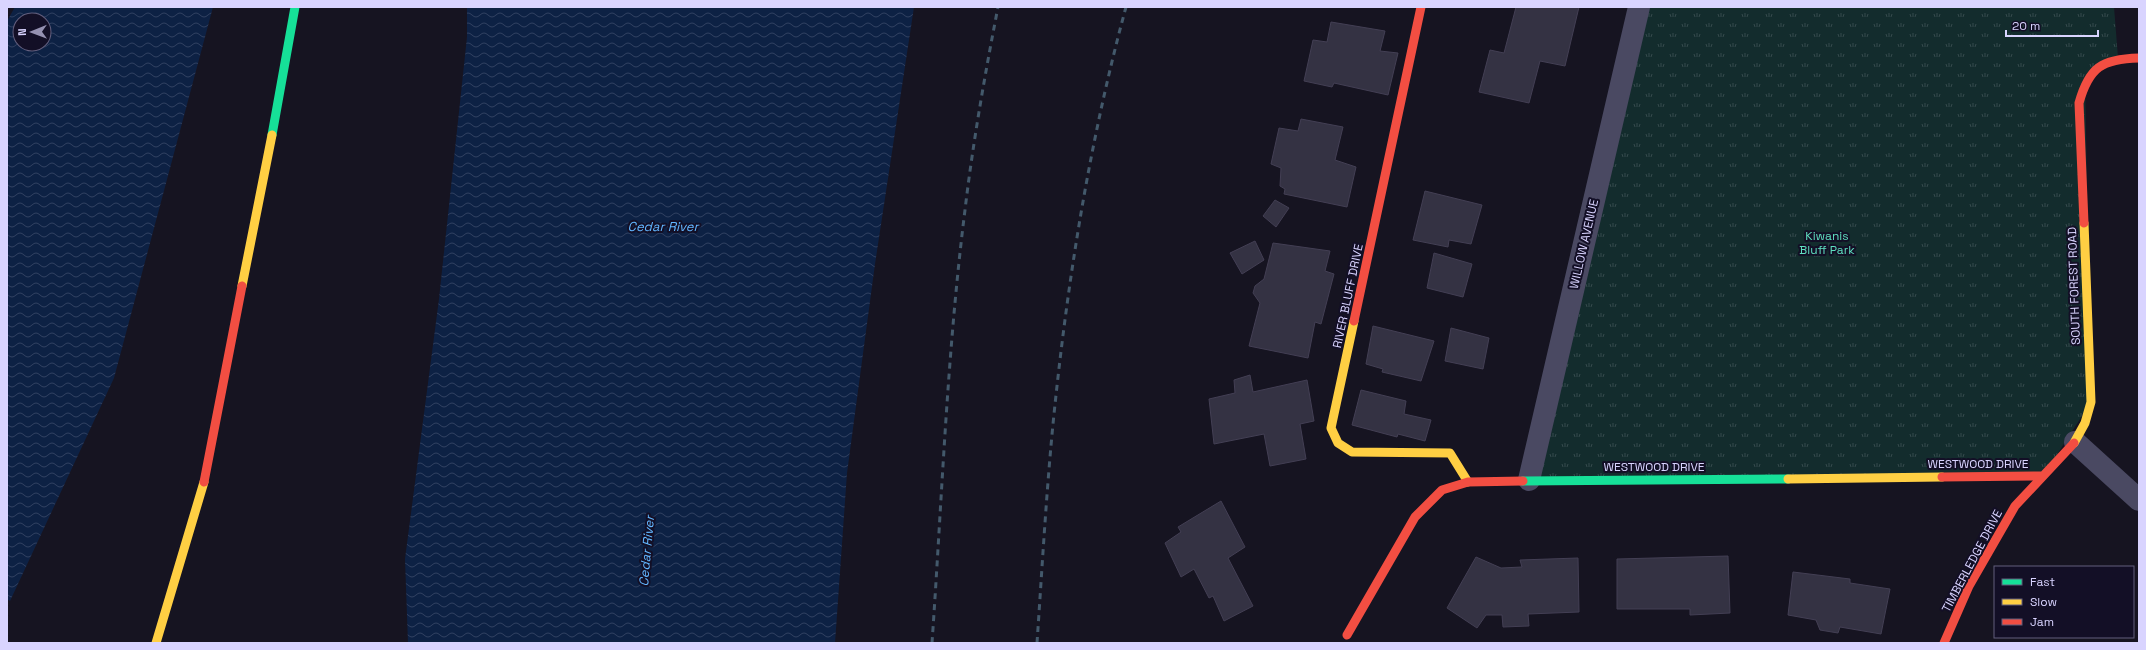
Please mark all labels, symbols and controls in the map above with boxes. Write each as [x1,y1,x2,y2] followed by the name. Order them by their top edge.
[12,12,52,52] north arrow
[2006,12,2098,38] scale bar
[2012,18,2040,34] text: 20 m
[15,28,29,36] text: N
[1566,197,1602,290] street label: WILLOW AVENUE
[628,218,701,235] water label: Cedar River
[2064,227,2084,345] street label: SOUTH FOREST ROAD
[1799,228,1855,258] park label: Kiwanis Bluff Park
[1329,242,1367,350] street label: RIVER BLUFF DRIVE
[1927,456,2029,472] street label: WESTWOOD DRIVE
[1603,459,1705,475] street label: WESTWOOD DRIVE
[1938,507,2006,615] street label: TIMBERLEDGE DRIVE
[635,513,658,587] water label: Cedar River
[1994,566,2134,638] legend
[2030,574,2055,590] text: Fast
[2030,594,2057,610] text: Slow
[2030,614,2054,630] text: Jam

